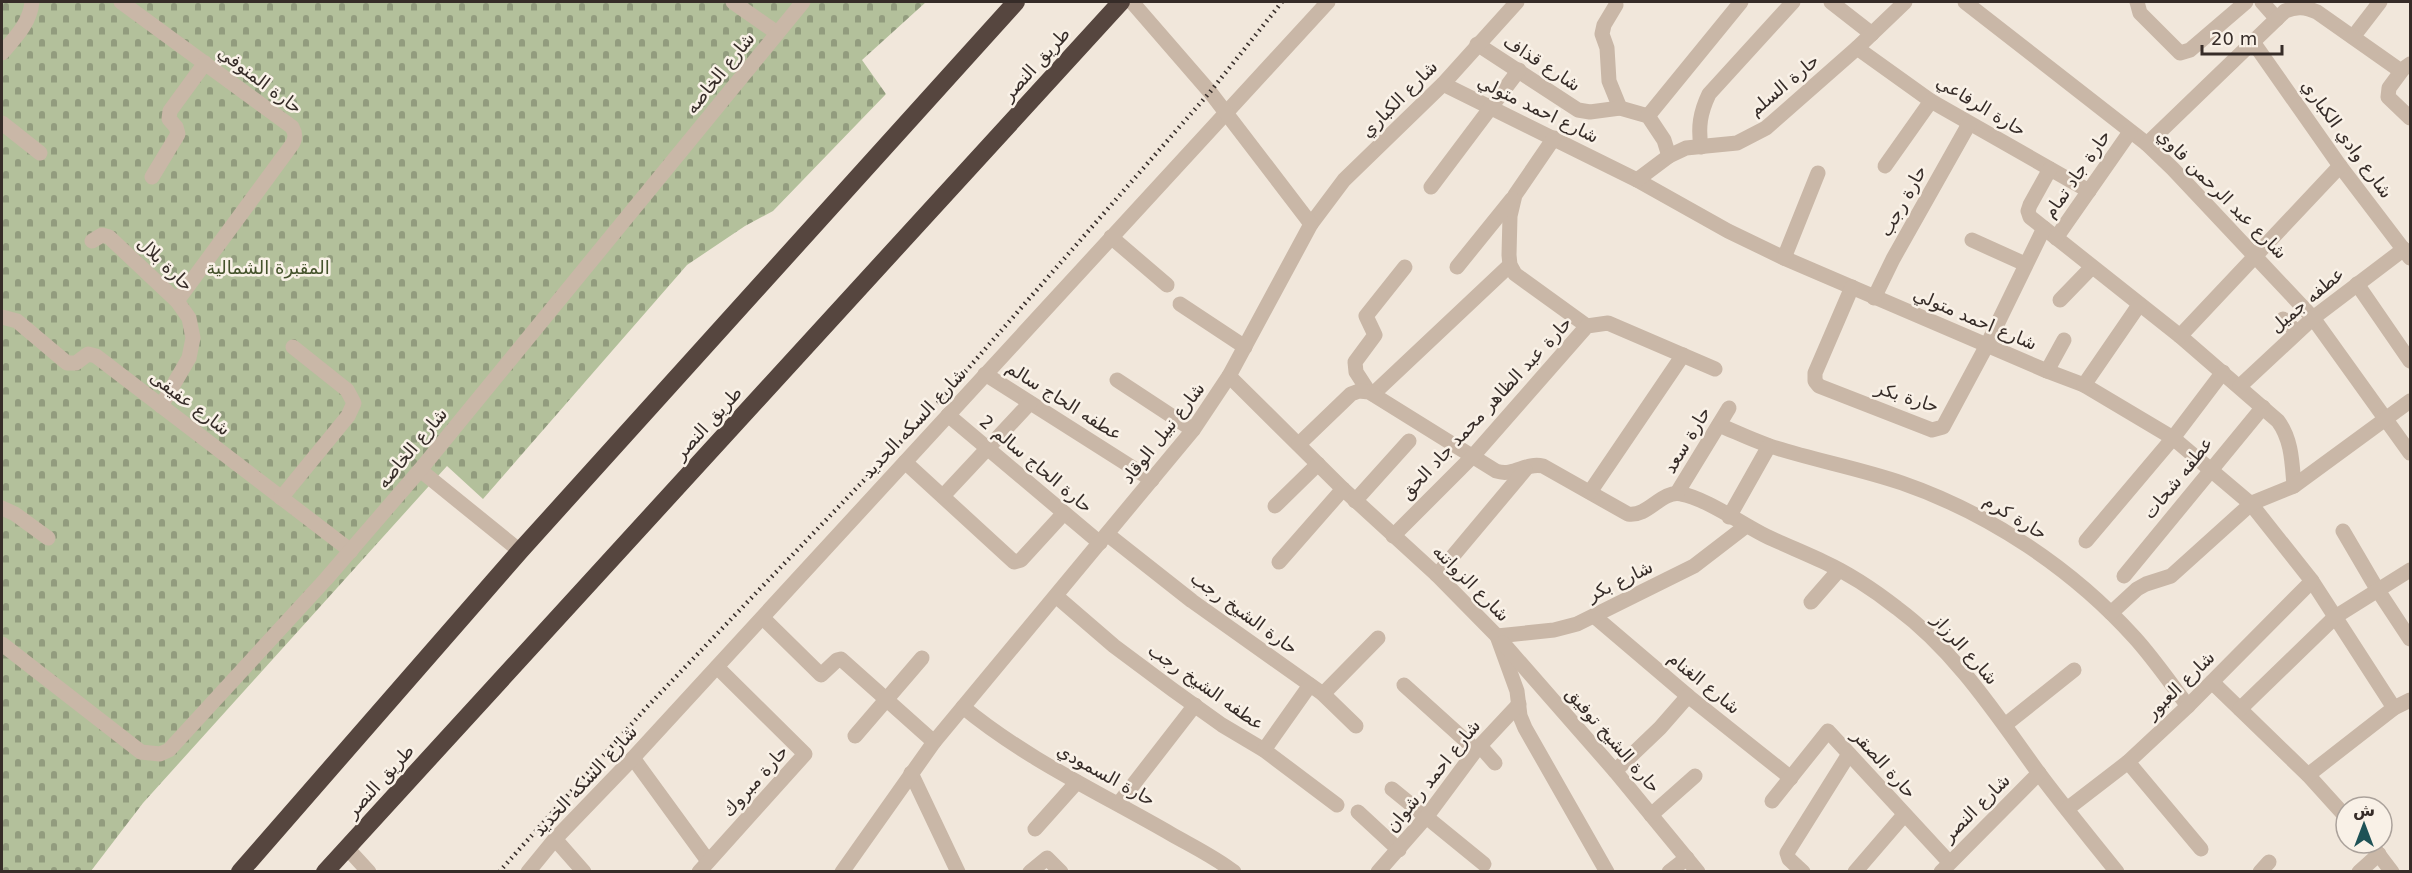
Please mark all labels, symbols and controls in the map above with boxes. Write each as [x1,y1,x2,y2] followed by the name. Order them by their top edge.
[2202,18,2282,56] scale bar
[997,23,1075,106] street label: طريق النصر
[681,28,759,118] street label: شارع الخاصه
[2211,28,2257,49] text: 20 m
[1499,30,1585,96] street label: شارع قذاف
[214,41,306,119] street label: حارة المنوفي
[1744,49,1824,121] street label: حارة السلم
[1356,56,1442,142] street label: شارع الكباري
[1474,70,1602,148] street label: شارع احمد متولي
[1932,71,2030,141] street label: حارة الرفاعي
[2297,75,2397,203] street label: شارع وادي الكباري
[2152,124,2292,264] street label: شارع عبد الرحمن فاوي
[2038,126,2115,222] street label: حارة جاد تمام
[1874,162,1931,240] street label: حارة رجب
[133,232,198,295] street label: حارة بلال
[206,257,330,279] park label: المقبرة الشمالية
[2265,262,2348,337] street label: عطفه جميل
[1910,283,2040,355] street label: شارع احمد متولي
[1395,312,1577,504] street label: حارة عبد الظاهر محمد جاد الحق
[1002,356,1126,446] street label: عطفه الحاج سالم
[857,363,971,483] street label: شارع السكه الحديد
[145,366,235,440] street label: شارع عفيفى
[1872,376,1941,418] street label: حارة بكر
[1117,378,1209,488] street label: شارع نبيل الوقاد
[669,382,747,465] street label: طريق النصر
[372,403,452,493] street label: شارع الخاصه
[1659,403,1715,477] street label: حارة سعد
[975,410,1097,518] street label: حارة الحاج سالم 2
[2138,433,2217,523] street label: عطفه شحات
[1979,490,2051,544] street label: حارة كرم
[1428,540,1514,626] street label: شارع الزواتنه
[1583,556,1657,607] street label: شارع بكر
[1186,567,1302,659] street label: حارة الشيخ رجب
[1927,608,2003,689] street label: شارع الرزاز
[1144,639,1268,735] street label: عطفه الشيخ رجب
[2140,646,2219,724] street label: شارع العبور
[1663,647,1745,719] street label: شارع الغنام
[1561,683,1665,797] street label: حارة الشيخ توفيق
[1381,715,1485,837] street label: شارع احمد رشوان
[528,721,642,841] street label: شارع السكه الحديد
[1847,724,1921,803] street label: حارة الصقر
[1053,739,1159,811] street label: حارة السمودي
[341,740,419,823] street label: طريق النصر
[717,741,793,821] street label: حارة مبروك
[1937,769,2015,847] street label: شارع النصر
[2334,795,2394,855] north arrow
[2353,801,2375,820] text: ش

